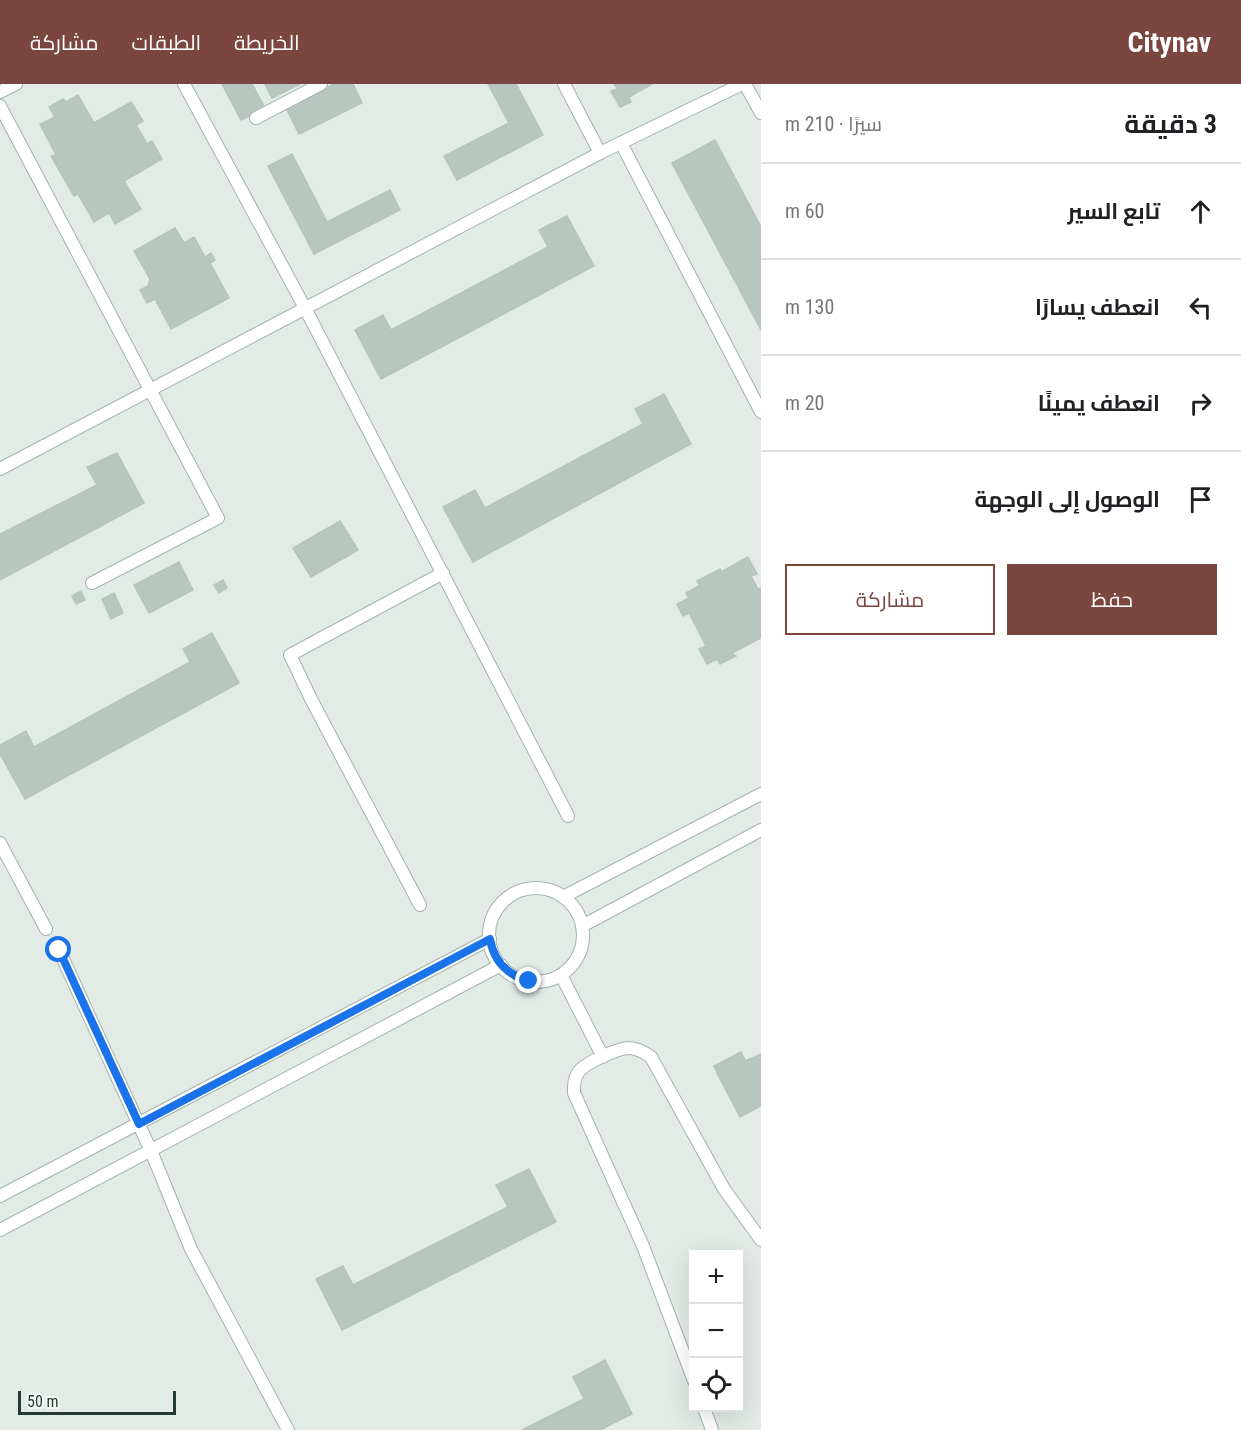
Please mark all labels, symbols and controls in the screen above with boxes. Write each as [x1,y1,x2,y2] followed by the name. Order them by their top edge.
[1128,26,1211,59] text: Citynav
[30,31,99,55] text: مشاركة
[132,31,201,55] text: الطبقات
[234,31,300,55] text: الخريطة
[1124,109,1217,139] text: 3 دقيقة
[785,112,882,136] text: سيرًا · 210 m
[1184,195,1217,228] icon: ahead
[785,199,824,223] text: 60 m
[1067,199,1160,224] text: تابع السير
[1184,291,1217,324] icon: left
[785,295,834,319] text: 130 m
[1035,295,1160,320] text: انعطف يسارًا
[1184,387,1217,420] icon: right
[785,391,824,415] text: 20 m
[1038,391,1160,416] text: انعطف يمينًا
[1184,483,1217,516] icon: arrive
[975,487,1160,512] text: الوصول إلى الوجهة
[785,564,995,635] button: مشاركة
[1007,564,1217,635] button: حفظ
[45,936,71,962] route start
[515,967,541,993] route end
[689,1250,743,1412] map controls
[689,1250,743,1304] button: +
[689,1304,743,1358] button: −
[689,1358,743,1412] button: locate
[18,1388,176,1416] scale bar
[27,1392,59,1411] text: 50 m

